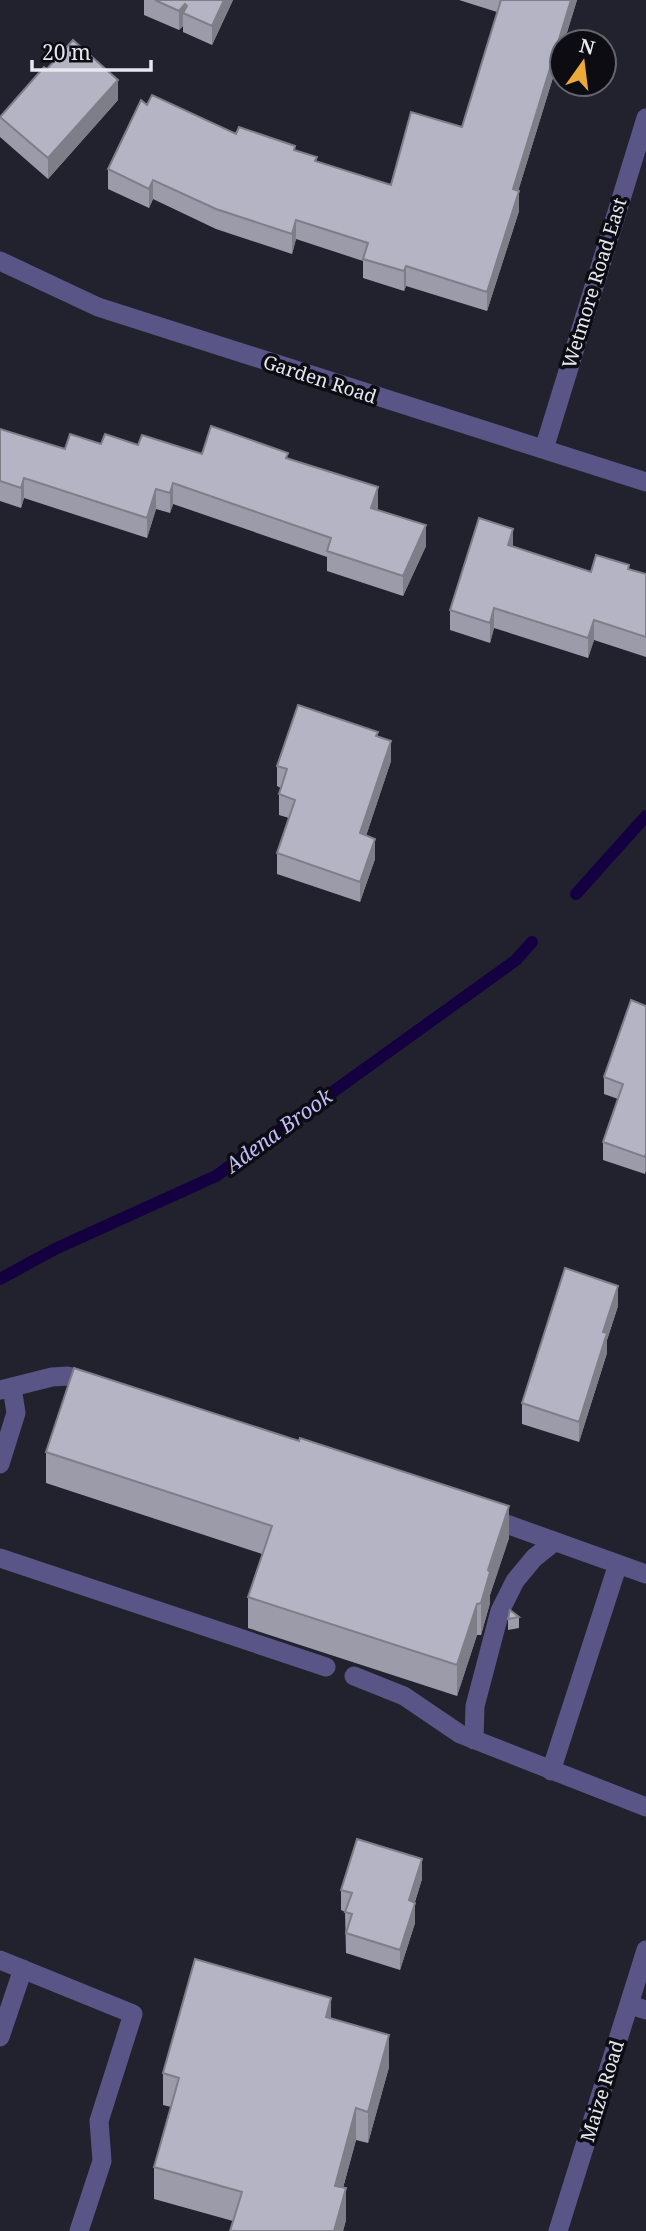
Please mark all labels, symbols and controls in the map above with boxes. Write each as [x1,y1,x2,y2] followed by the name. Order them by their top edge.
[32,28,150,72] scale bar
[548,28,618,98] north arrow
[577,32,598,61] text: N
[42,38,91,66] text: 20 m
[556,194,632,371] street label: Wetmore Road East
[260,348,380,410] street label: Garden Road
[217,1081,339,1180] water label: Adena Brook
[574,2037,630,2145] street label: Maize Road

